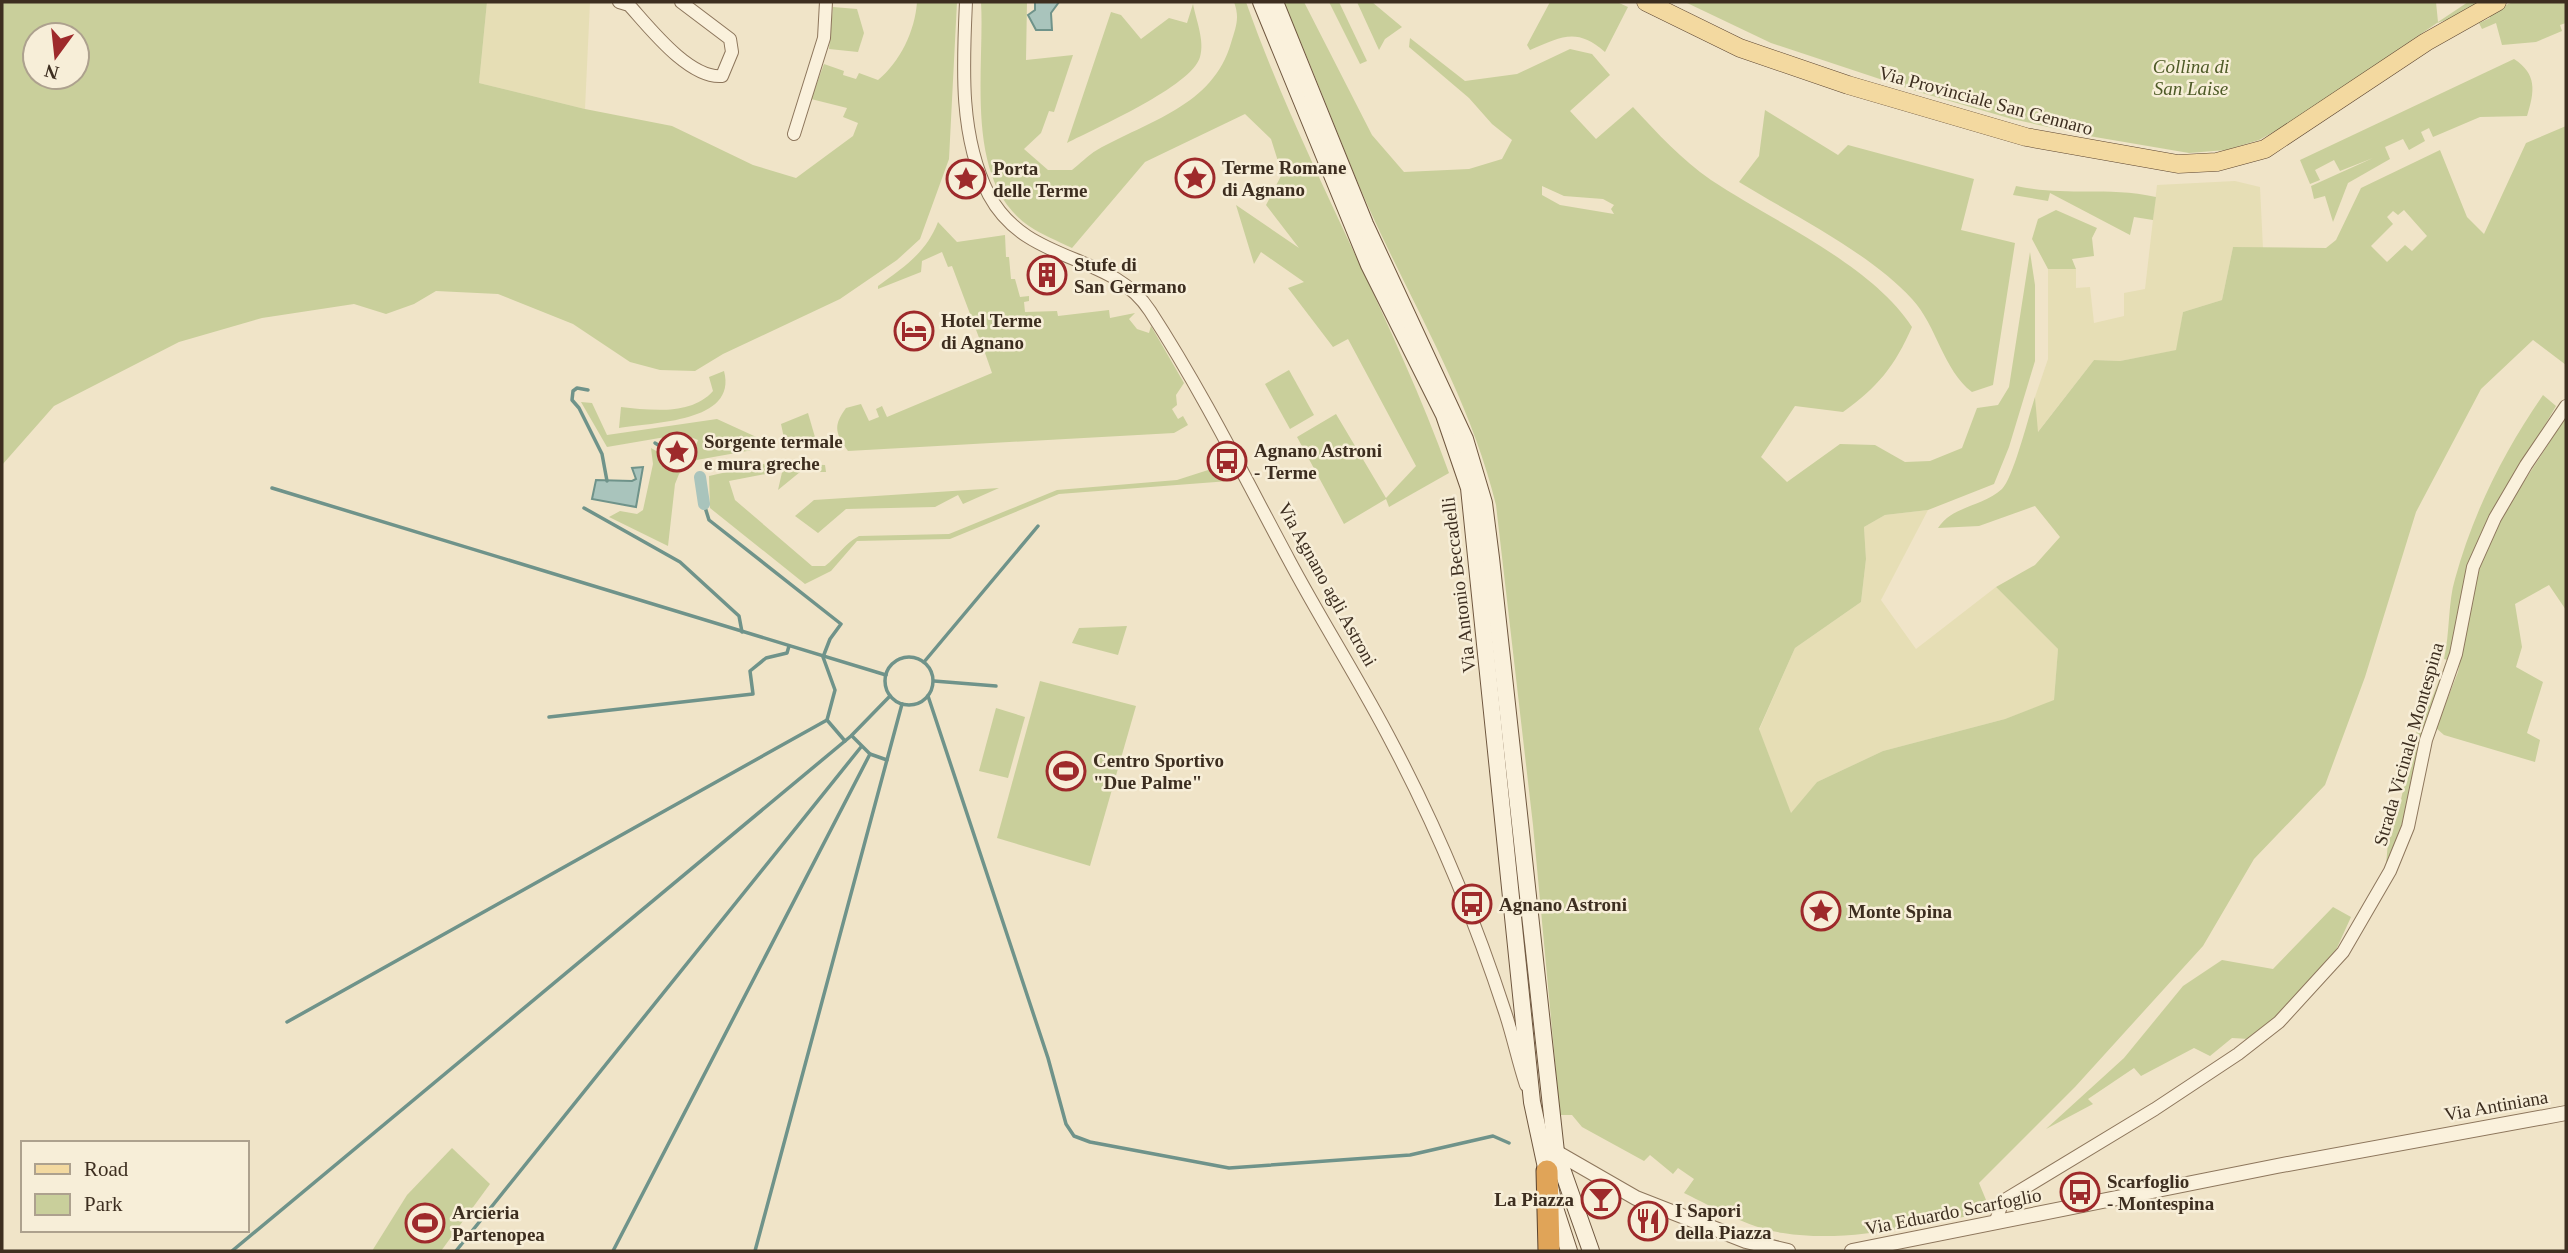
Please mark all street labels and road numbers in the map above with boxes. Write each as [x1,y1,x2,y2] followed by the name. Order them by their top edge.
[1876,62,2095,139] street label: Via Provinciale San Gennaro
[1437,496,1480,674] street label: Via Antonio Beccadelli
[1274,499,1381,670] street label: Via Agnano agli Astroni
[2369,639,2448,848] street label: Strada Vicinale Montespina
[2443,1086,2550,1125] street label: Via Antiniana
[1863,1184,2043,1239] street label: Via Eduardo Scarfoglio

